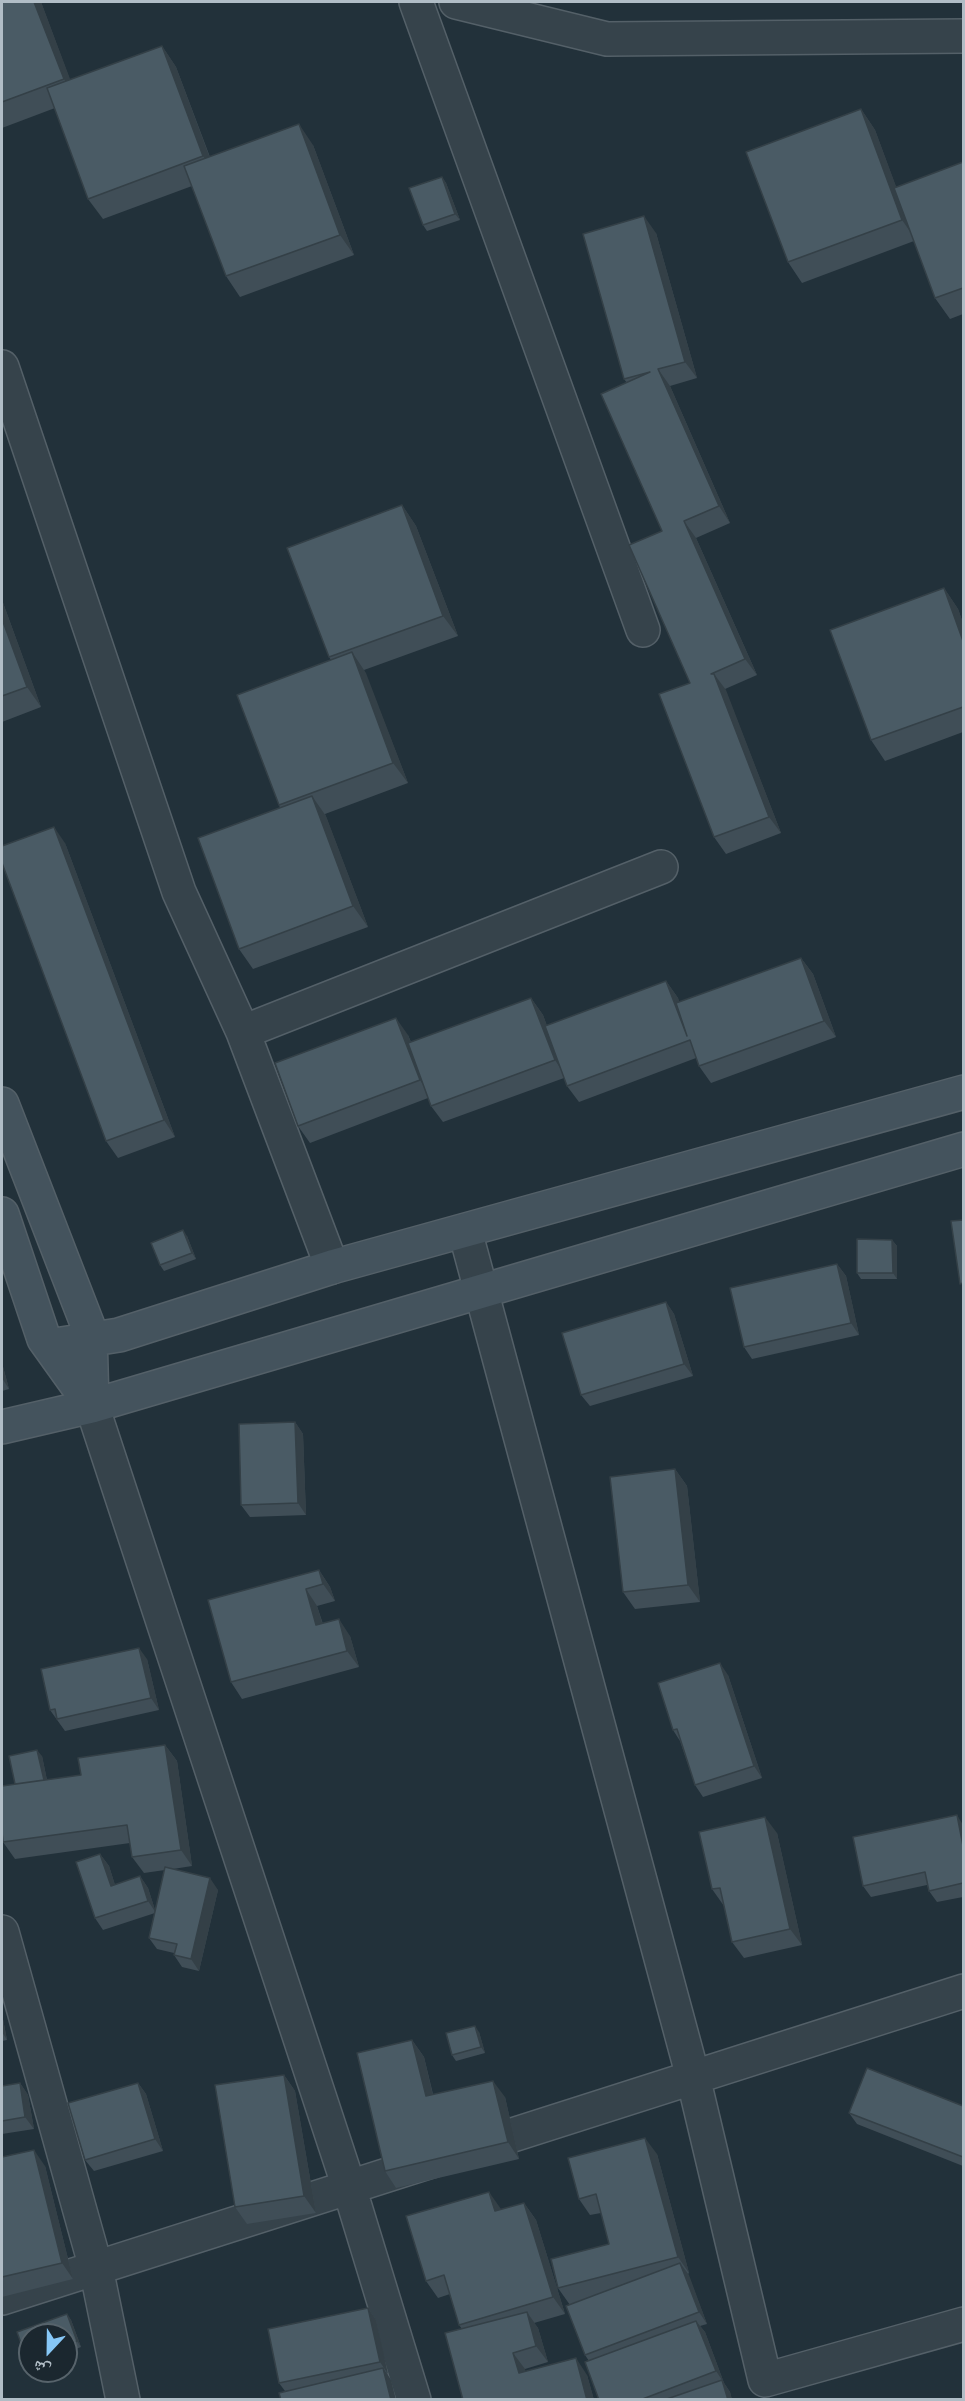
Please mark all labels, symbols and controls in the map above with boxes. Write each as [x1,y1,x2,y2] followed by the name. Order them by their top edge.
[18,2323,78,2383] north arrow
[30,2356,53,2380] text: ش

